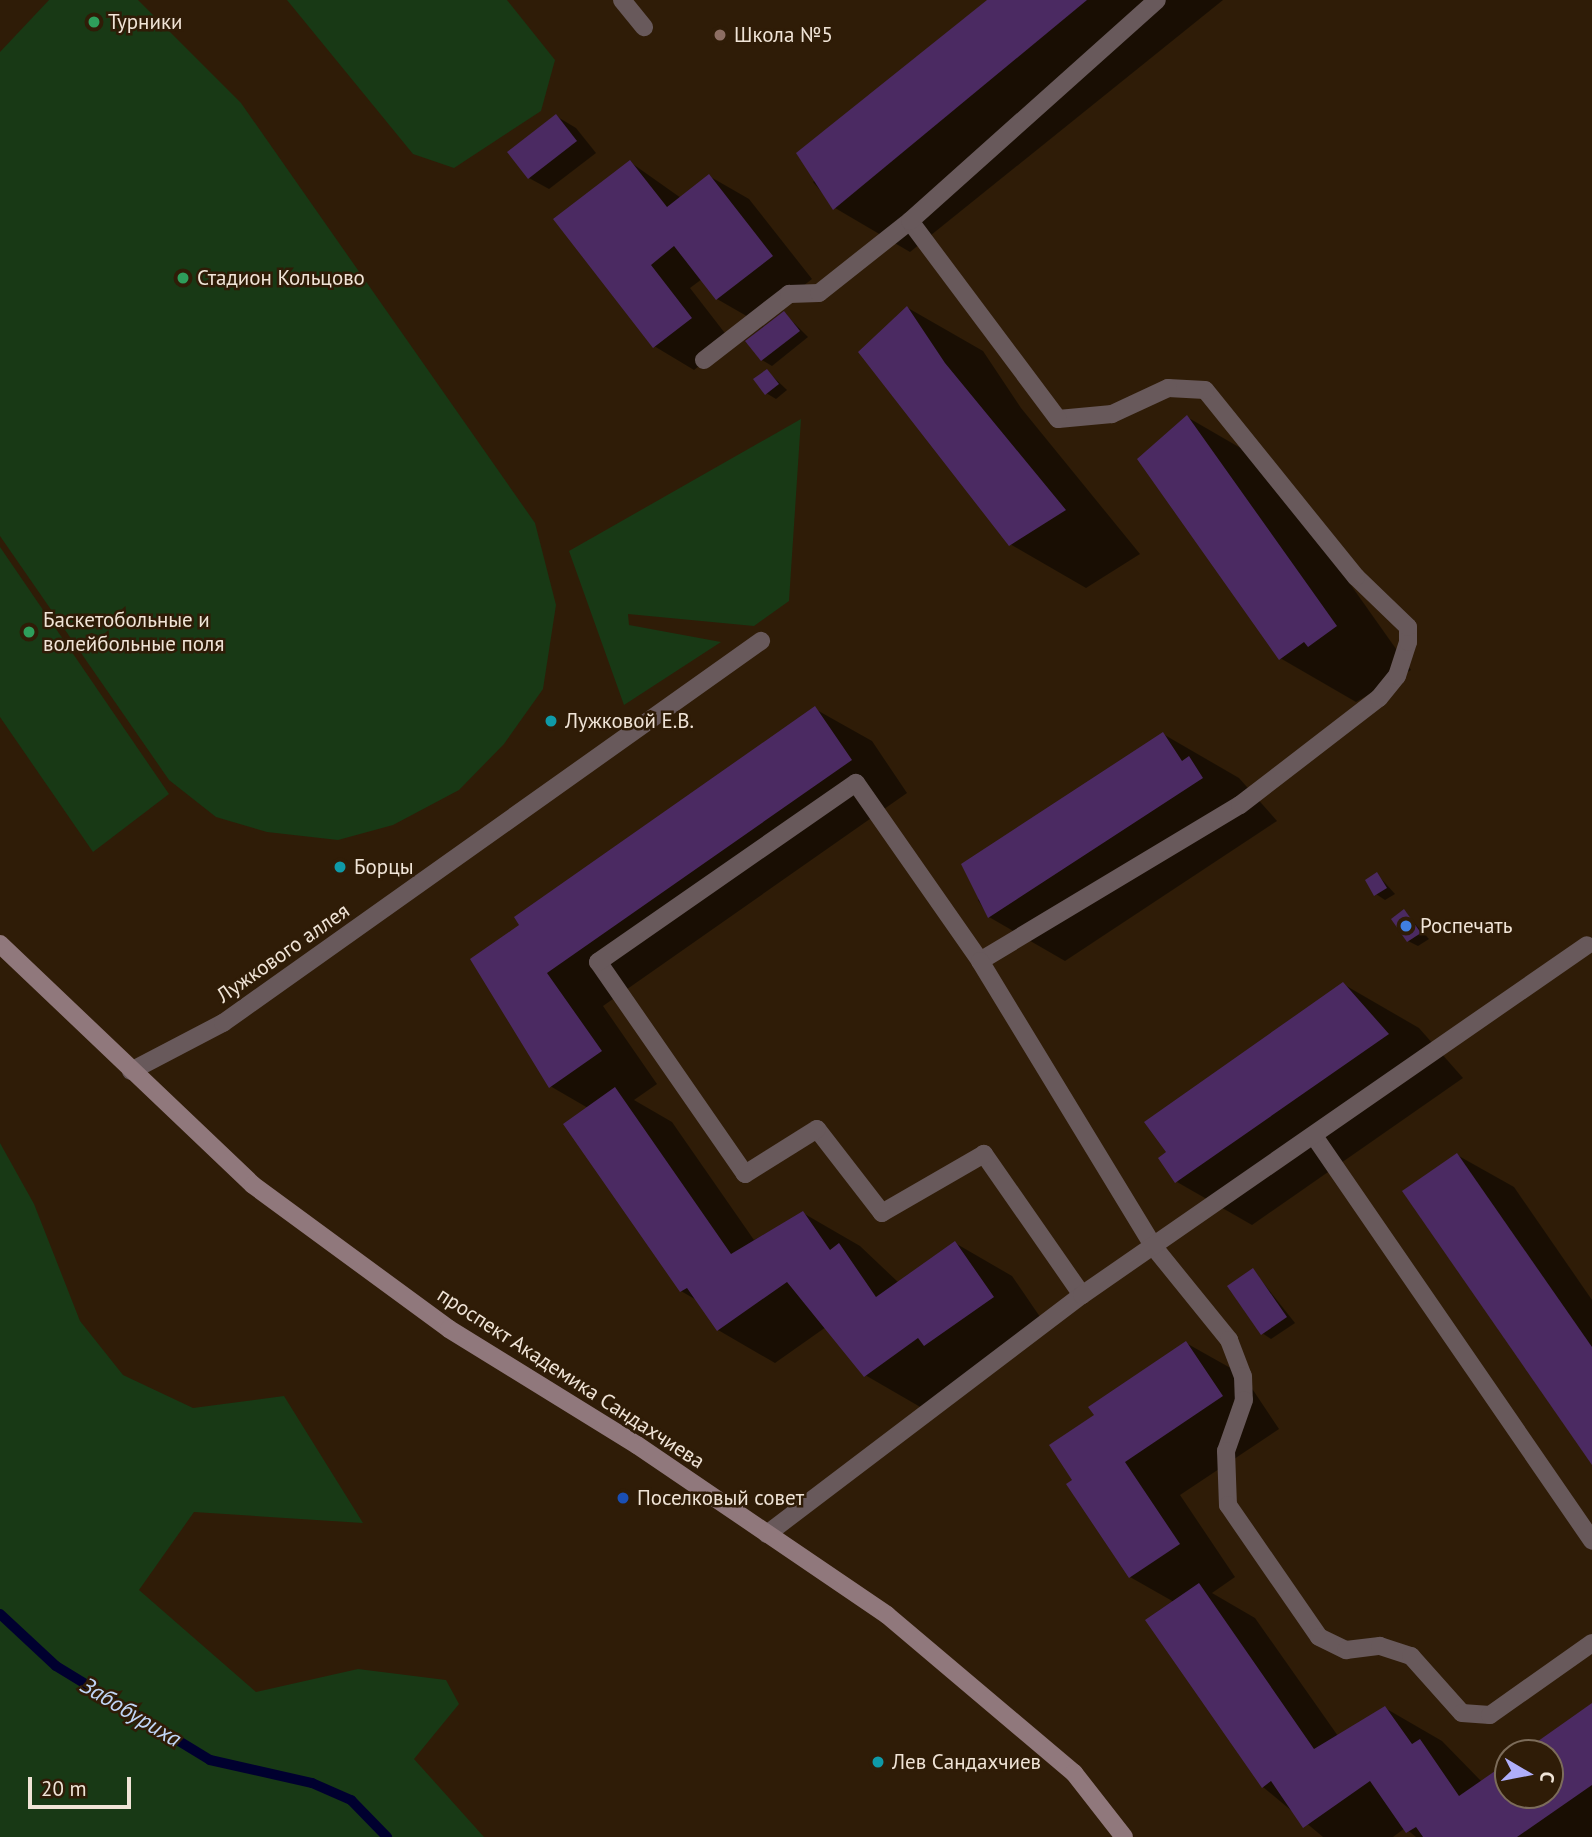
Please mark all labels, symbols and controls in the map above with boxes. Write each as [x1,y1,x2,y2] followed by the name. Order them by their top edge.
[108,9,182,35] place label: Турники
[86,14,102,30] marker: Турники
[734,22,833,48] place label: Школа №5
[712,27,728,43] marker: Школа №5
[197,265,365,291] place label: Стадион Кольцово
[175,270,191,286] marker: Стадион Кольцово
[43,607,224,657] place label: Баскетобольные и волейбольные поля
[21,624,37,640] marker: Баскетобольные и волейбольные поля
[565,708,694,734] place label: Лужковой Е.В.
[543,713,559,729] marker: Лужковой Е.В.
[354,854,414,880] place label: Борцы
[332,859,348,875] marker: Борцы
[212,898,354,1008] street label: Лужкового аллея
[1420,913,1512,939] place label: Роспечать
[1398,918,1414,934] marker: Роспечать
[432,1282,710,1474] street label: проспект Академика Сандахчиева
[637,1485,804,1511] place label: Поселковый совет
[615,1490,631,1506] marker: Поселковый совет
[76,1671,186,1753] water label: Забобуриха
[1494,1739,1564,1809] north arrow
[892,1749,1041,1775] place label: Лев Сандахчиев
[870,1754,886,1770] marker: Лев Сандахчиев
[32,1764,135,1808] scale bar
[1535,1770,1560,1785] text: С
[41,1775,87,1802] text: 20 m

